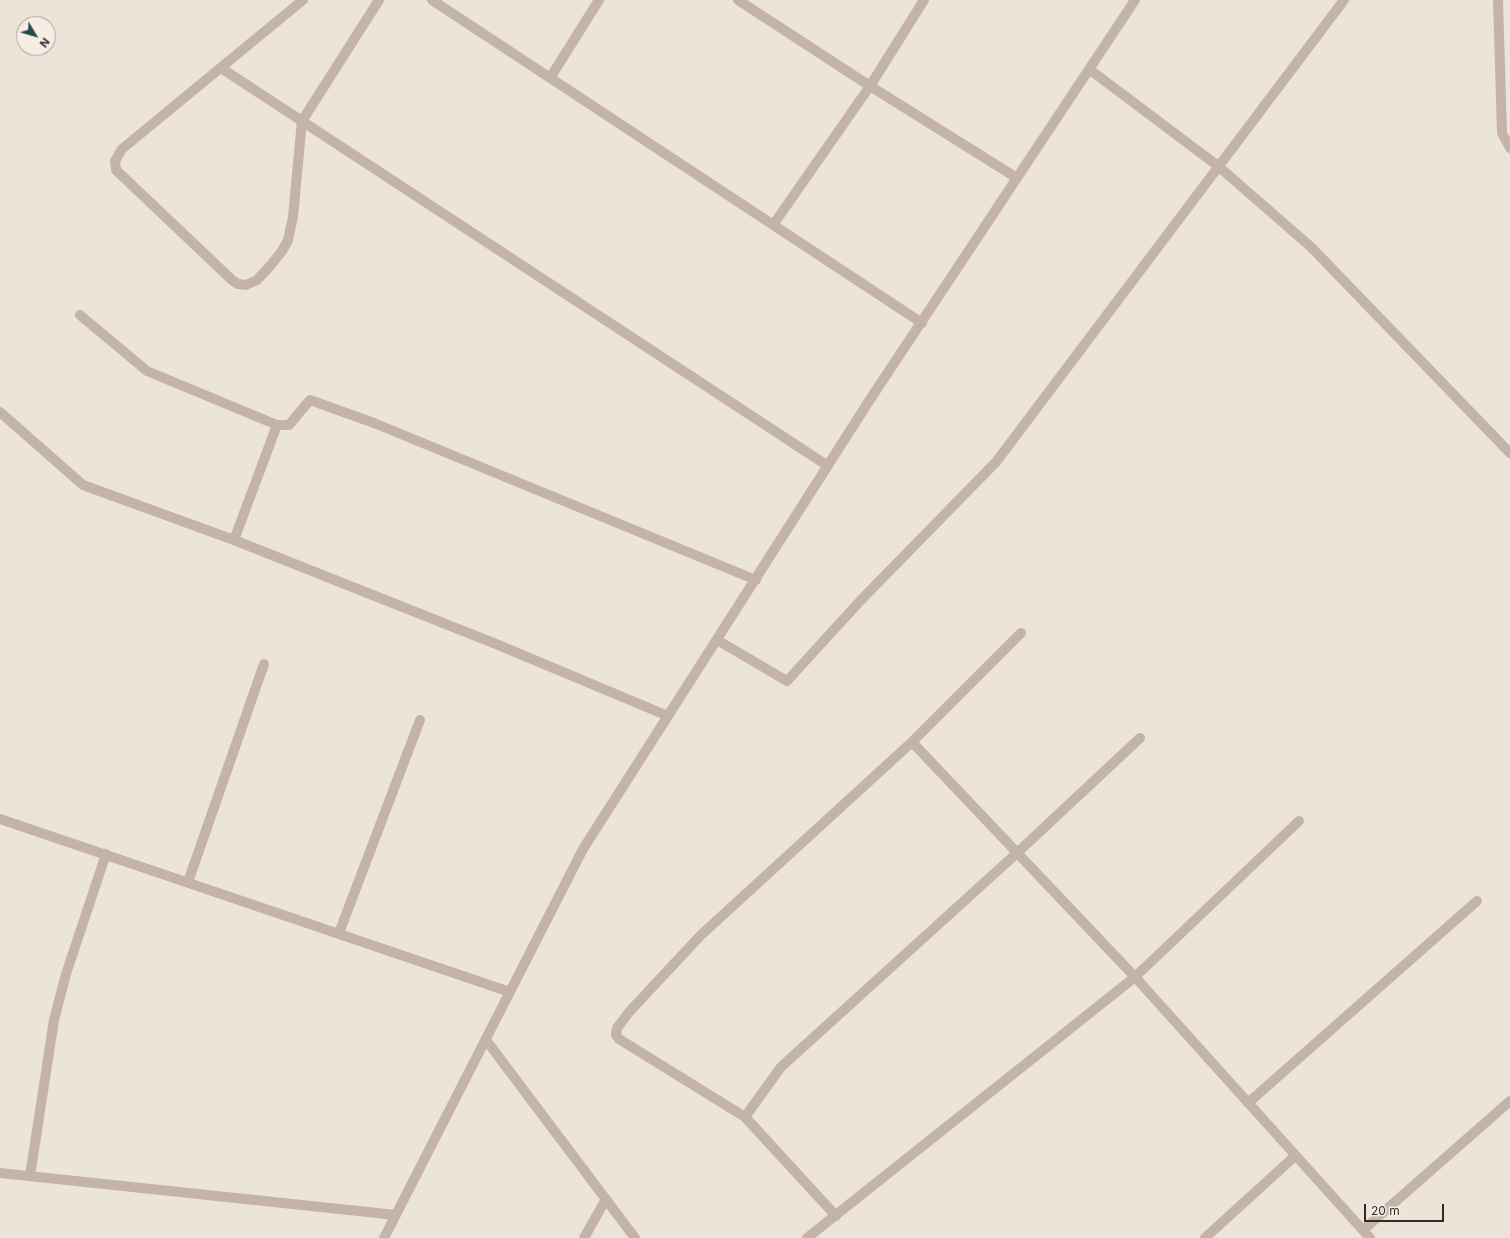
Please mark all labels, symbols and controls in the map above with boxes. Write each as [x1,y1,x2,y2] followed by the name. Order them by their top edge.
[16,16,56,56] north arrow
[37,35,53,50] text: N
[1366,1196,1446,1222] scale bar
[1371,1203,1400,1218] text: 20 m

